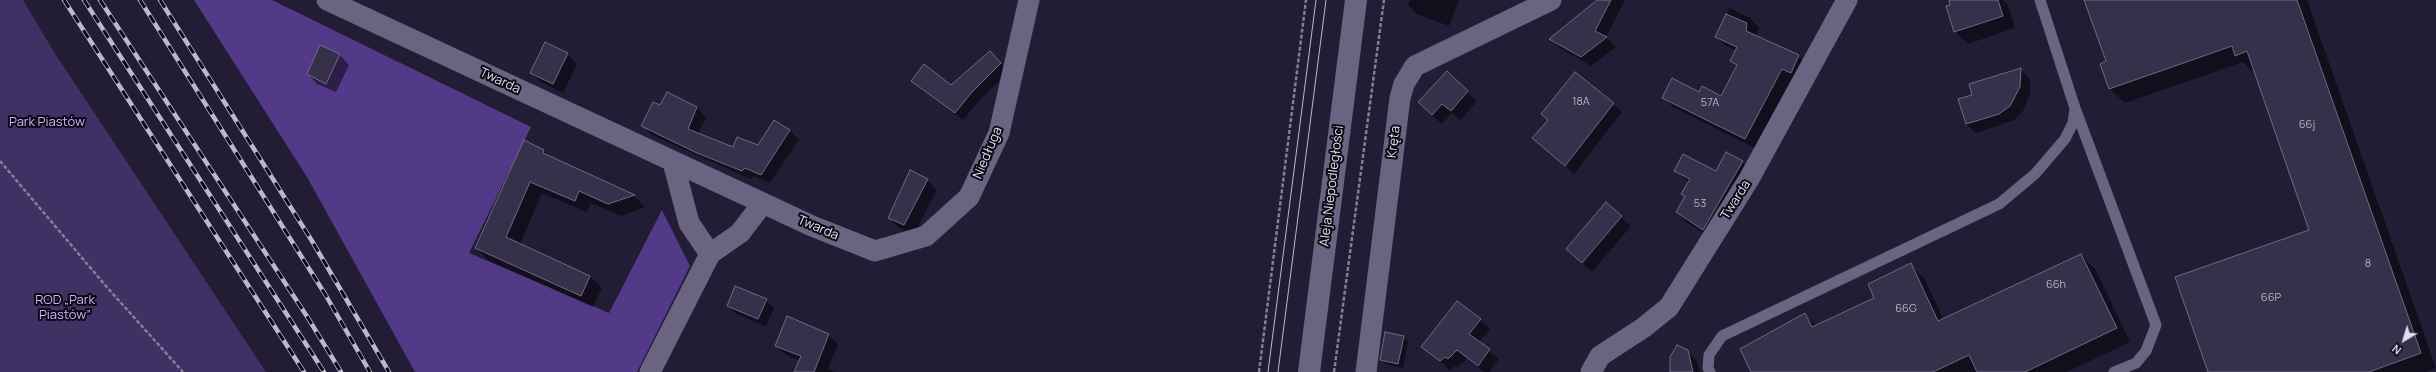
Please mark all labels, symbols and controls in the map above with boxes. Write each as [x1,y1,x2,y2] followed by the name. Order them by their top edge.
[477,65,523,97] street label: Twarda
[1572,95,1590,109] house number: 18A
[1701,96,1719,110] house number: 57A
[9,114,85,130] park label: Park Piastów
[2299,118,2315,132] house number: 66j
[970,125,1006,181] street label: Niedługa
[1317,125,1347,247] street label: Aleja Niepodległości
[1384,125,1404,159] street label: Kręta
[1718,178,1754,222] street label: Twarda
[1694,197,1706,211] house number: 53
[795,212,841,244] street label: Twarda
[2365,257,2371,271] house number: 8
[2046,278,2066,292] house number: 66h
[2261,291,2281,305] house number: 66P
[35,292,95,323] park label: ROD „Park Piastów”
[1895,302,1917,316] house number: 66G
[2384,320,2424,360] north arrow
[2389,342,2404,358] text: N

